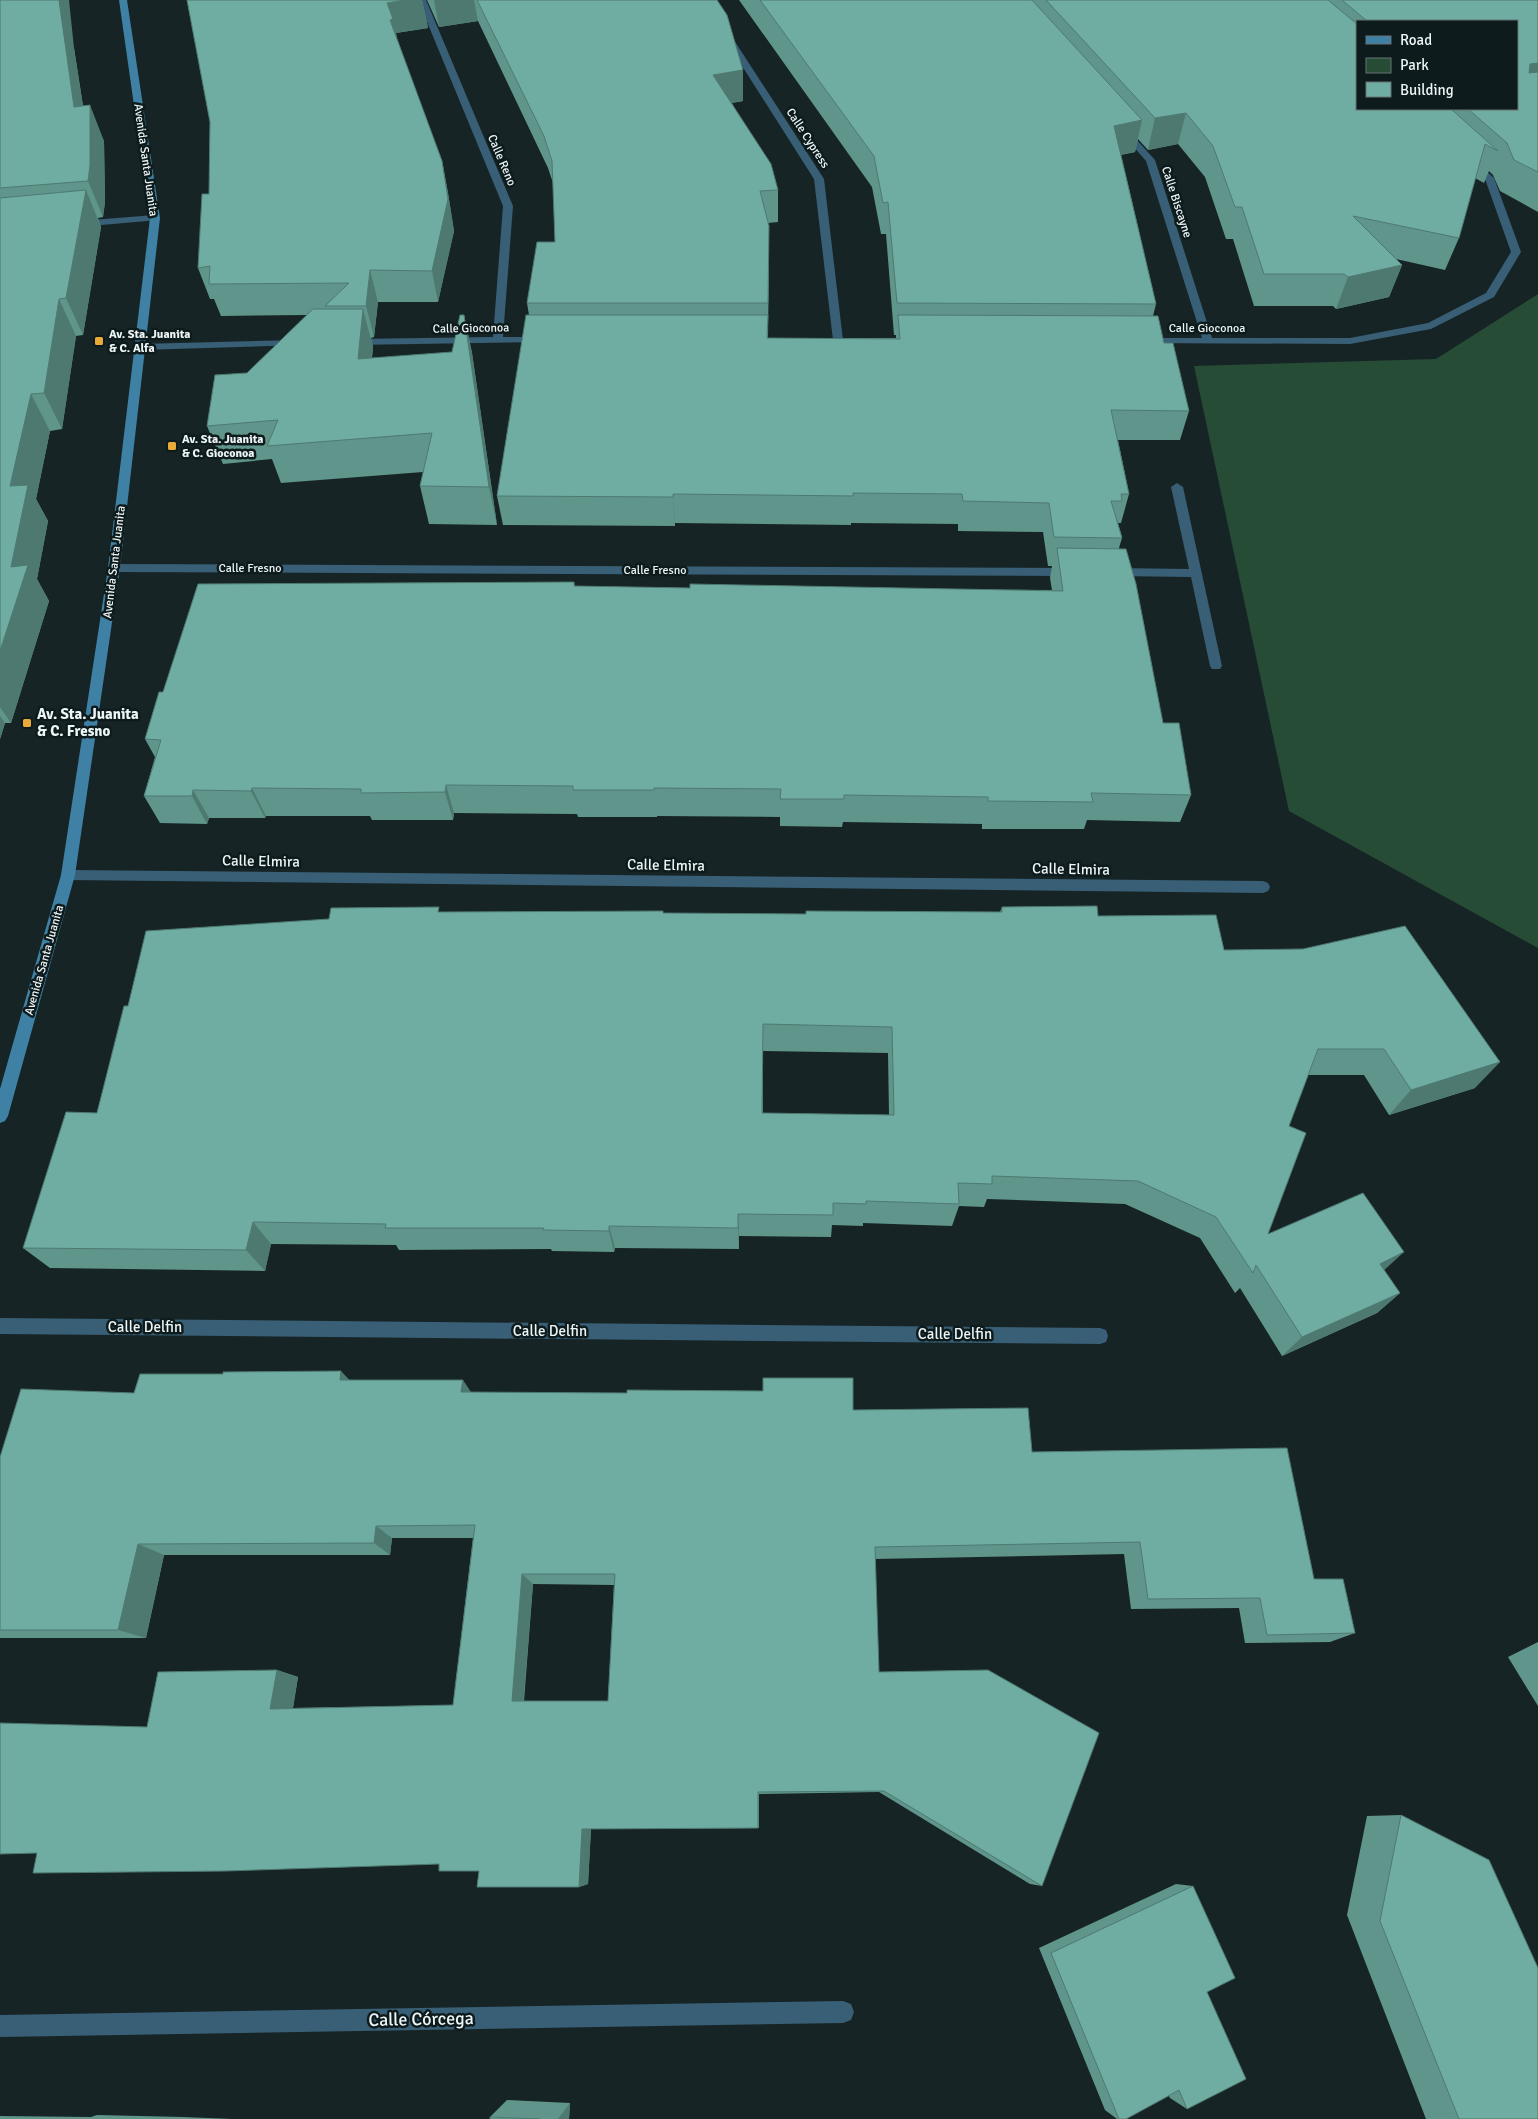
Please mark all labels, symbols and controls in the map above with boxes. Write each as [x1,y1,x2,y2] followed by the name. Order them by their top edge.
[1356,20,1518,110] legend
[1400,31,1432,49] text: Road
[1400,56,1429,74] text: Park
[1400,81,1454,99] text: Building
[130,103,161,217] street label: Avenida Santa Juanita
[783,105,833,171] street label: Calle Cypress
[484,132,519,188] street label: Calle Reno
[1158,165,1195,240] street label: Calle Biscayne
[433,320,509,337] street label: Calle Gioconoa
[1169,321,1245,336] street label: Calle Gioconoa
[109,327,190,356] place label: Av. Sta. Juanita & C. Alfa
[93,335,105,347] marker: Av. Sta. Juanita & C. Alfa
[182,432,263,461] place label: Av. Sta. Juanita & C. Gioconoa
[166,440,178,452] marker: Av. Sta. Juanita & C. Gioconoa
[100,505,129,619] street label: Avenida Santa Juanita
[219,561,281,576] street label: Calle Fresno
[624,563,686,578] street label: Calle Fresno
[37,705,139,740] place label: Av. Sta. Juanita & C. Fresno
[21,717,33,729] marker: Av. Sta. Juanita & C. Fresno
[222,851,300,871] street label: Calle Elmira
[627,855,705,875] street label: Calle Elmira
[1032,859,1110,879] street label: Calle Elmira
[22,903,67,1017] street label: Avenida Santa Juanita
[108,1318,182,1336] street label: Calle Delfin
[513,1322,587,1340] street label: Calle Delfin
[918,1325,992,1343] street label: Calle Delfin
[368,2007,474,2031] street label: Calle Córcega

